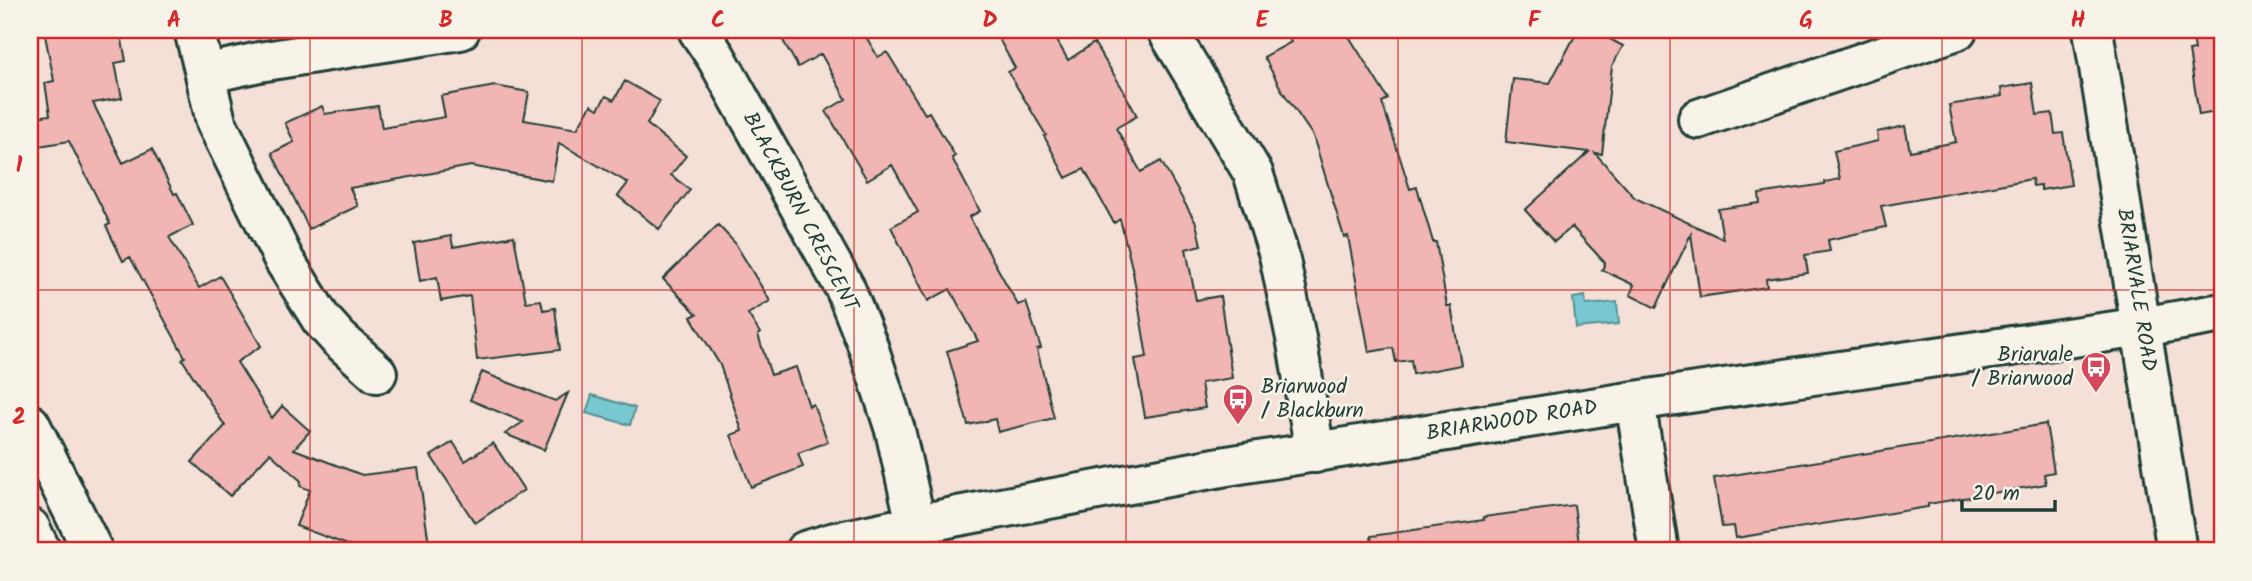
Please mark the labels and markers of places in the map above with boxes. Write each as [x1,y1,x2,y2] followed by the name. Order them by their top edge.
[1971,339,2074,396] place label: Briarvale / Briarwood
[2079,350,2113,394] bus stop icon: Briarvale / Briarwood
[1261,371,1364,428] place label: Briarwood / Blackburn
[1221,382,1255,426] bus stop icon: Briarwood / Blackburn

